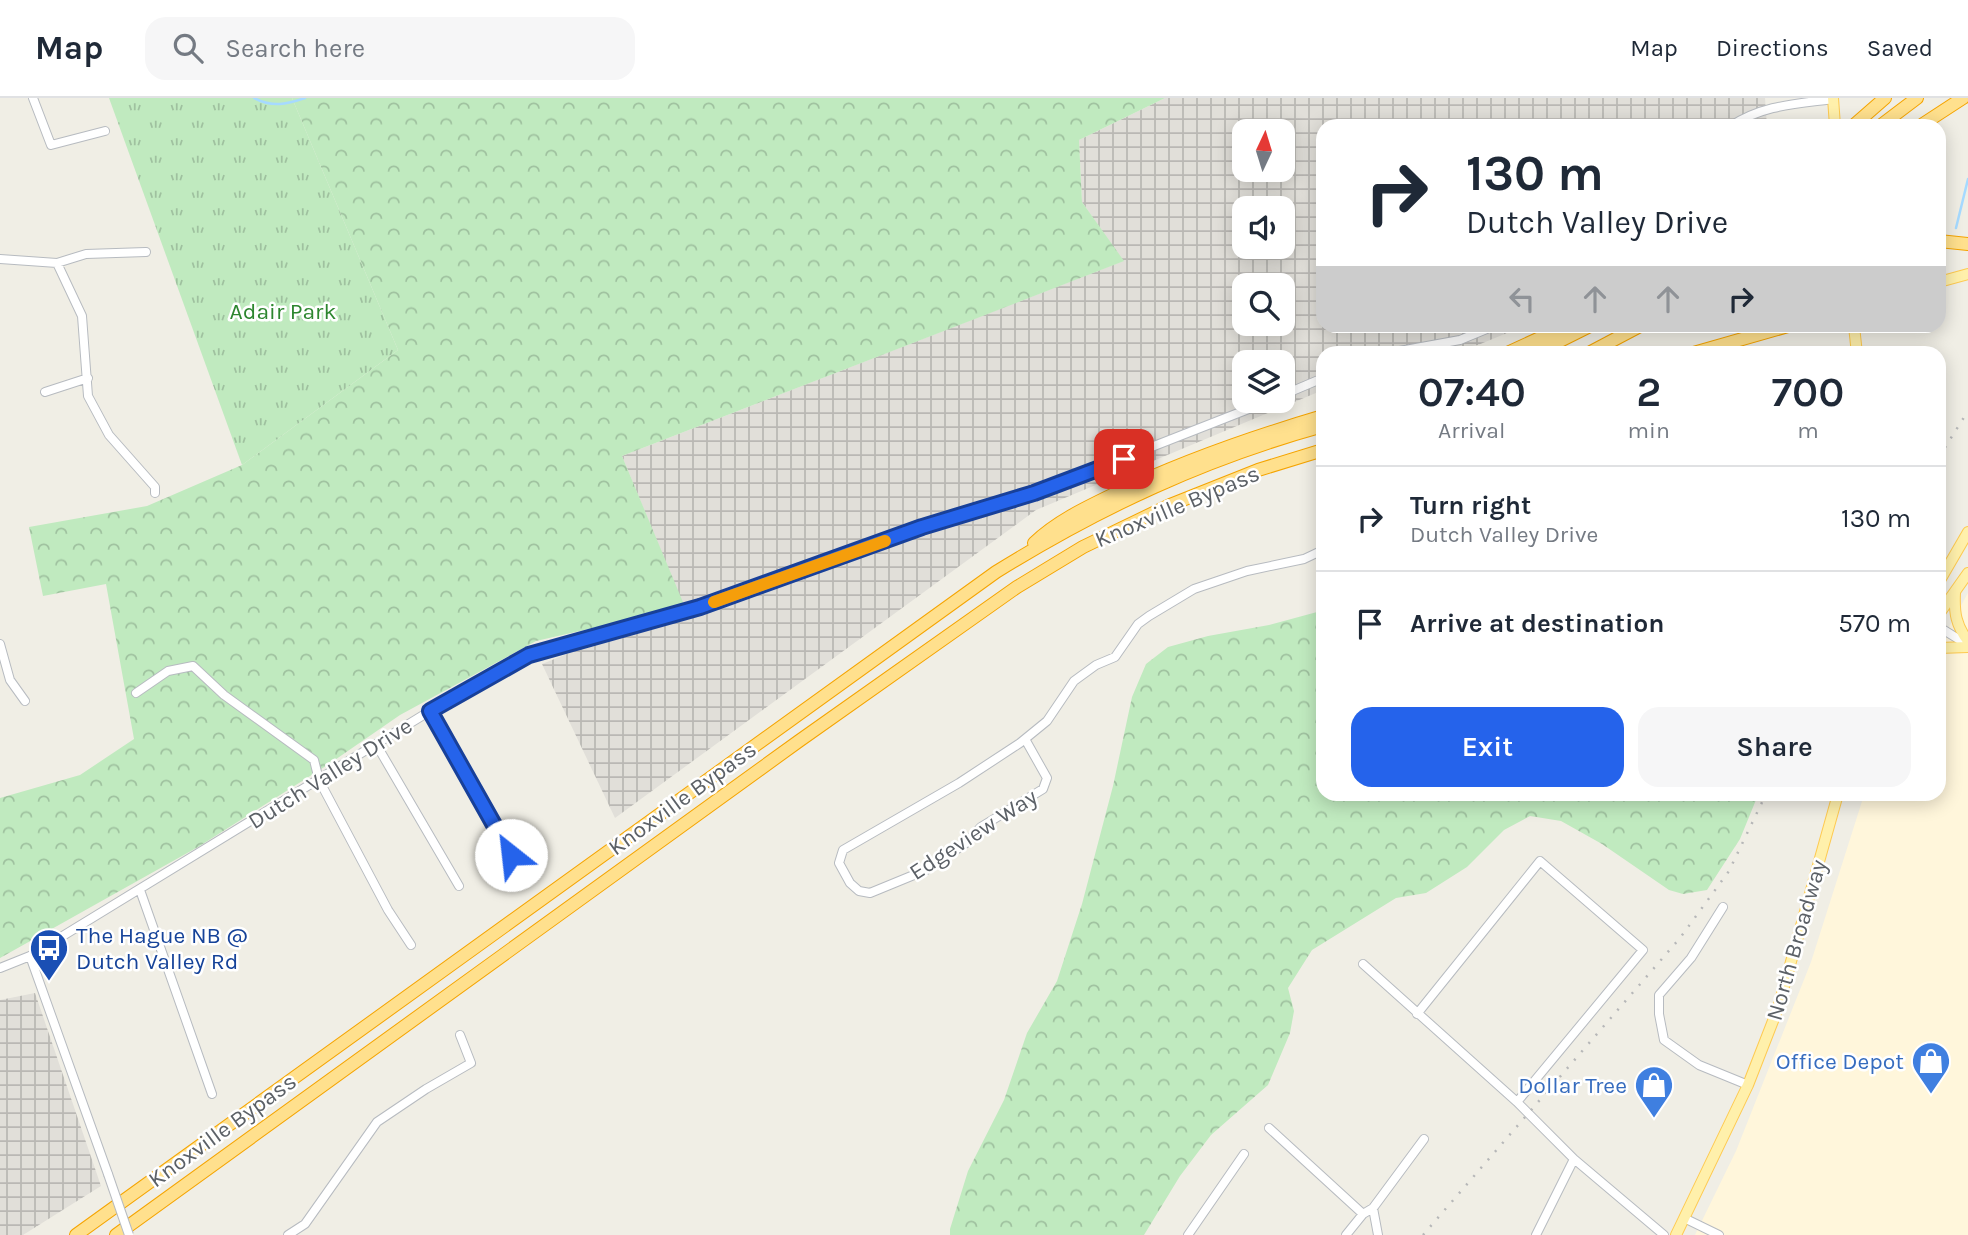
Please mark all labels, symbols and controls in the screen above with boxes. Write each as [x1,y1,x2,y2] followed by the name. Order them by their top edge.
[145,17,635,80] search box
[35,29,103,67] text: Map
[169,29,207,67] icon: search
[225,33,365,64] text: Search here
[1630,34,1678,62] text: Map
[1716,34,1829,62] text: Directions
[1867,34,1933,62] text: Saved
[1232,119,1295,182] north arrow
[1232,119,1295,413] map controls
[1466,145,1604,202] text: 130 m
[1351,147,1442,238] icon: right
[1232,196,1295,259] button: sound
[1466,204,1728,241] text: Dutch Valley Drive
[1232,273,1295,336] button: search
[1503,280,1541,318] icon: left
[1576,280,1614,318] icon: ahead
[1649,280,1687,318] icon: ahead
[1722,280,1760,318] icon: right
[230,298,336,325] park label: Adair Park
[1232,350,1295,413] button: layers
[1418,367,1526,417] text: 07:40
[1636,367,1661,417] text: 2
[1772,367,1844,417] text: 700
[1438,417,1505,444] text: Arrival
[1628,417,1670,444] text: min
[1797,417,1819,444] text: m
[1094,429,1154,489] pin
[1105,440,1143,478] icon: arrive
[1091,460,1263,553] street label: Knoxville Bypass
[1410,490,1531,521] text: Turn right
[1351,500,1389,538] icon: right
[1841,503,1911,534] text: 130 m
[1410,521,1598,548] text: Dutch Valley Drive
[1351,605,1389,643] icon: arrive
[1410,608,1664,639] text: Arrive at destination
[1838,608,1911,639] text: 570 m
[1351,707,1624,787] button: Exit
[1638,707,1911,787] button: Share
[243,712,417,835] street label: Dutch Valley Drive
[603,736,761,861] street label: Knoxville Bypass
[904,783,1042,886] street label: Edgeview Way
[474,818,548,892] position arrow
[1761,856,1832,1024] street label: North Broadway
[76,922,248,975] place label: The Hague NB @ Dutch Valley Rd
[28,927,70,982] bus stop icon: The Hague NB @ Dutch Valley Rd
[1910,1040,1952,1095] shop icon: Office Depot
[1776,1048,1904,1075] place label: Office Depot
[1633,1064,1675,1119] shop icon: Dollar Tree
[143,1068,301,1193] street label: Knoxville Bypass
[1518,1072,1627,1099] place label: Dollar Tree

